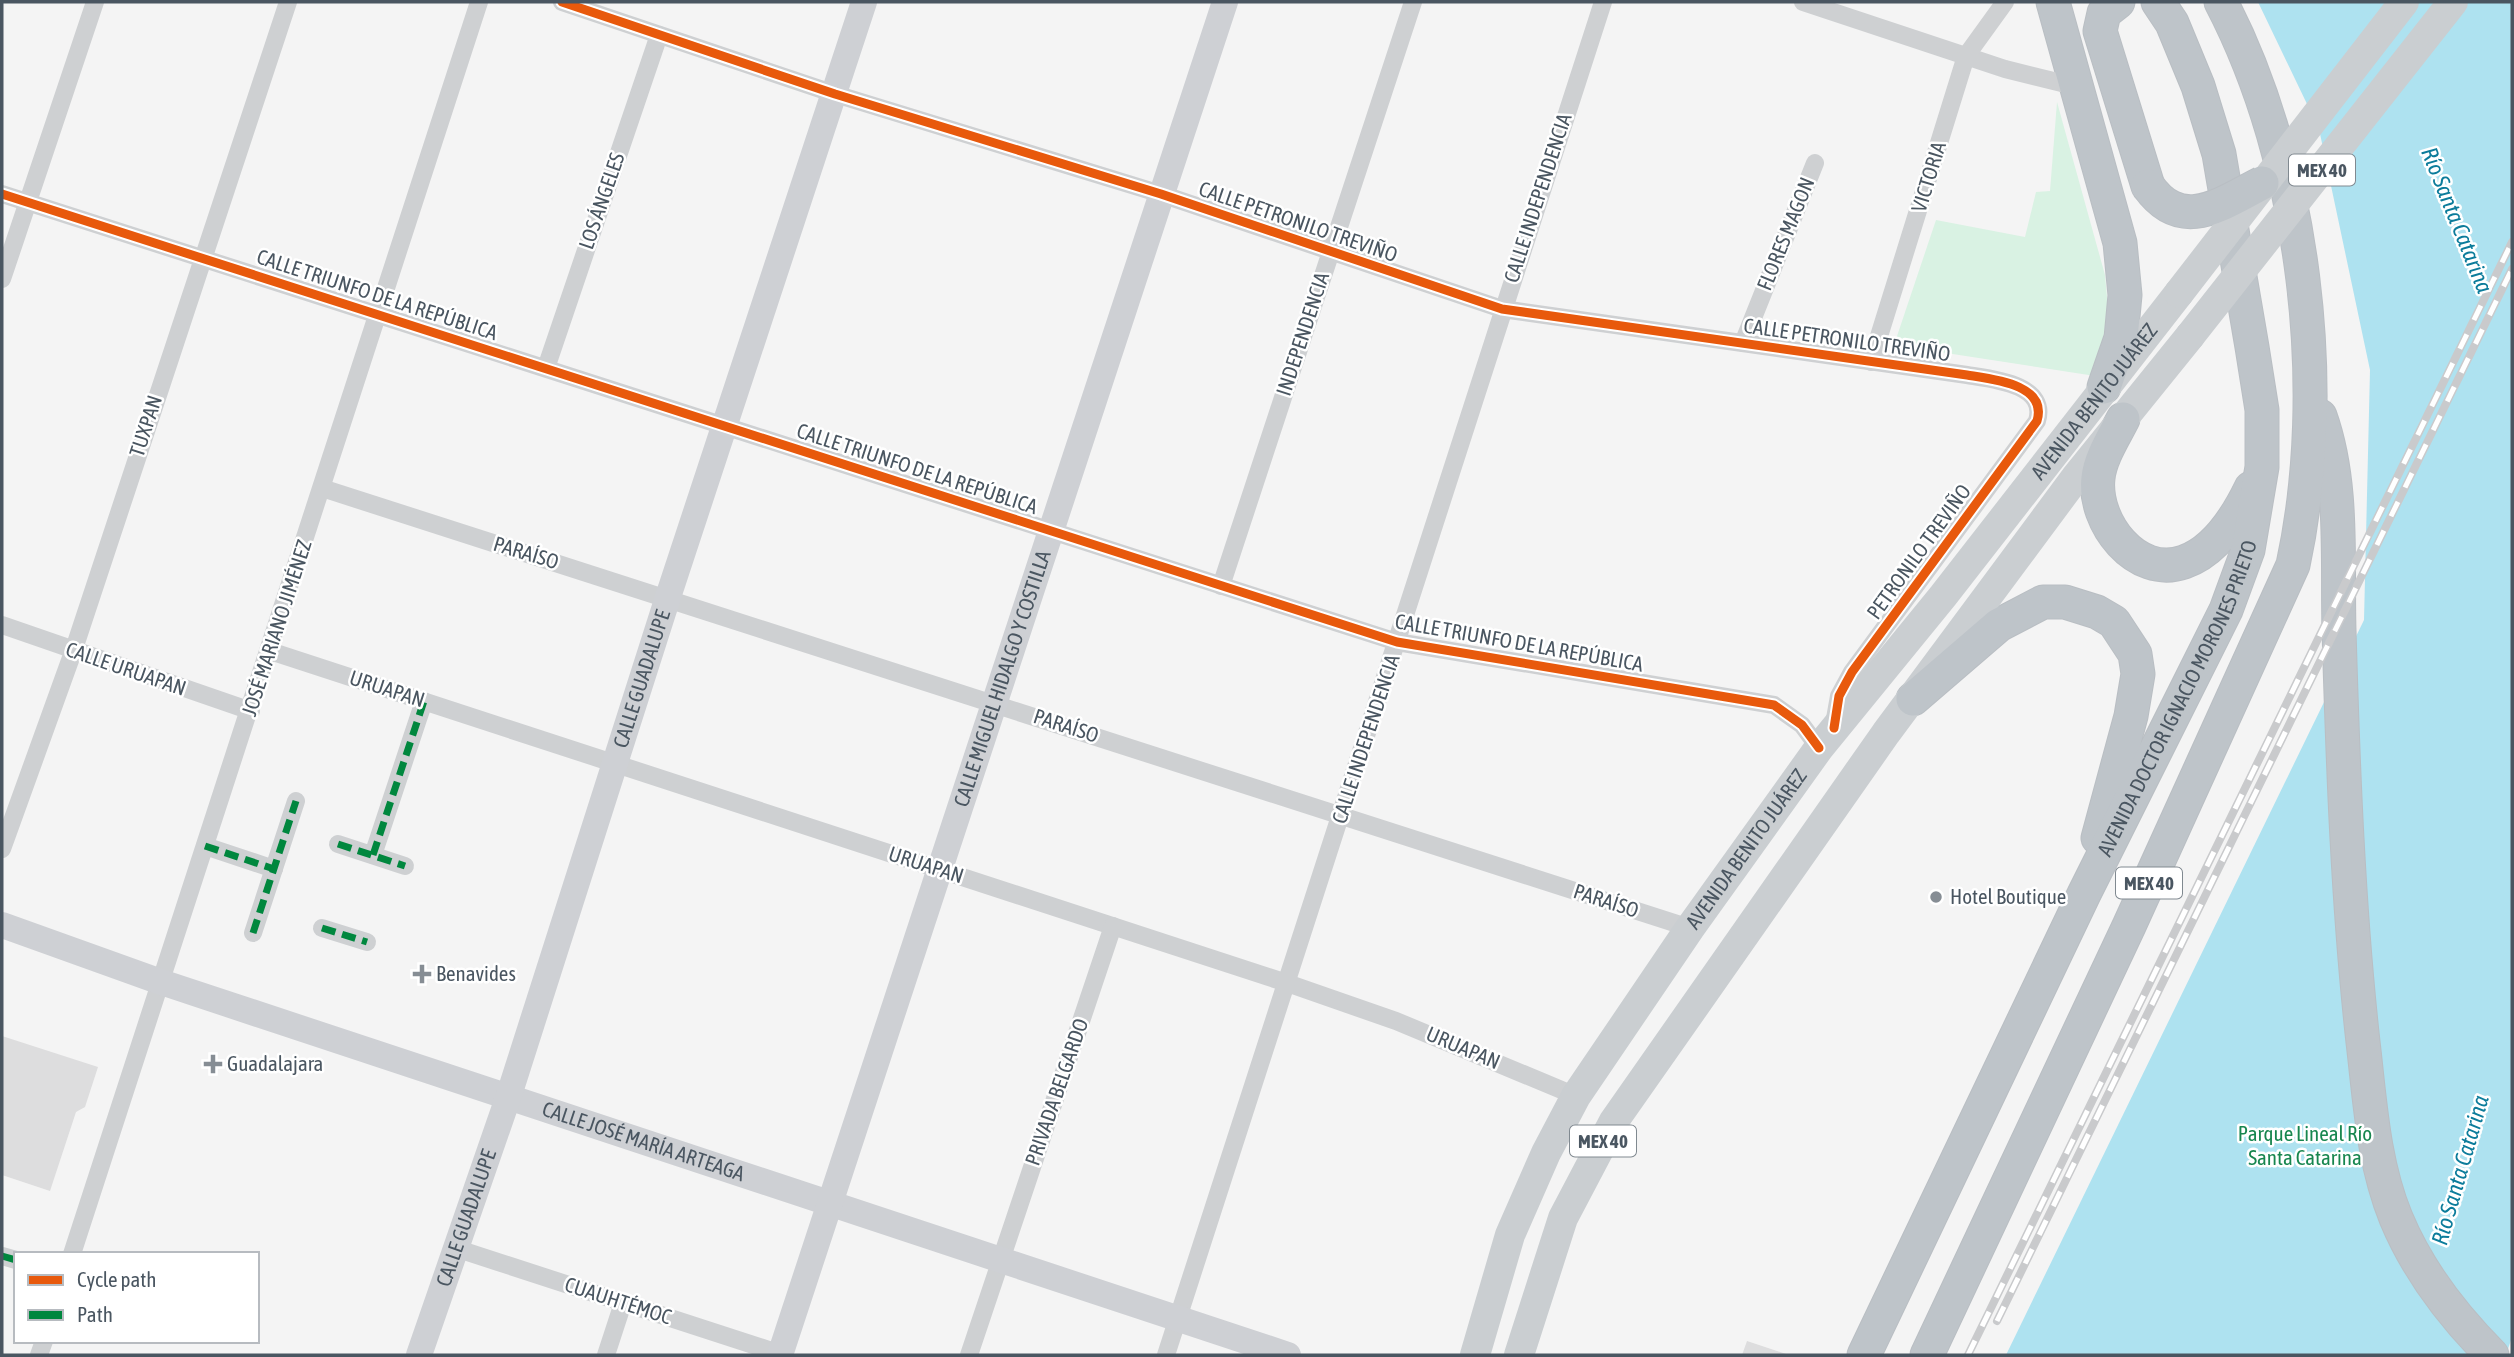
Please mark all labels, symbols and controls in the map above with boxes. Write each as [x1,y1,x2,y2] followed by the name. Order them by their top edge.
[1498,110,1576,285] street label: CALLE INDEPENDENCIA
[1906,138,1950,215] street label: VICTORIA
[2416,143,2498,297] water label: Río Santa Catarina
[573,149,629,252] street label: LOS ÁNGELES
[2289,154,2355,186] road number: MEX 40
[1752,174,1819,294] street label: FLORES MAGON
[1196,176,1401,266] street label: CALLE PETRONILO TREVIÑO
[254,244,501,345] street label: CALLE TRIUNFO DE LA REPÚBLICA
[1271,268,1333,398] street label: INDEPENDENCIA
[1742,313,1952,365] street label: CALLE PETRONILO TREVIÑO
[2026,318,2162,484] street label: AVENIDA BENITO JUÁREZ
[124,392,166,459] street label: TUXPAN
[794,418,1041,519] street label: CALLE TRIUNFO DE LA REPÚBLICA
[1861,479,1975,623] street label: PETRONILO TREVIÑO
[491,531,562,573] street label: PARAÍSO
[236,537,316,719] street label: JOSÉ MARIANO JIMÉNEZ
[2092,539,2260,860] street label: AVENIDA DOCTOR IGNACIO MORONES PRIETO
[948,547,1055,809] street label: CALLE MIGUEL HIDALGO Y COSTILLA
[608,606,674,751] street label: CALLE GUADALUPE
[1393,608,1646,676] street label: CALLE TRIUNFO DE LA REPÚBLICA
[63,636,190,700] street label: CALLE URUAPAN
[1326,651,1404,826] street label: CALLE INDEPENDENCIA
[347,665,428,711] street label: URUAPAN
[1031,703,1102,747] street label: PARAÍSO
[1680,764,1811,933] street label: AVENIDA BENITO JUÁREZ
[886,841,967,887] street label: URUAPAN
[2116,868,2182,898] road number: MEX 40
[1571,878,1642,922] street label: PARAÍSO
[1950,884,2066,908] place label: Hotel Boutique
[1928,889,1944,905] marker: Hotel Boutique
[436,961,516,985] place label: Benavides
[414,966,430,982] marker: Benavides
[1020,1015,1092,1168] street label: PRIVADA BELGARDO
[1423,1021,1504,1073] street label: URUAPAN
[227,1051,323,1075] place label: Guadalajara
[205,1056,221,1072] marker: Guadalajara
[2426,1092,2494,1248] water label: Río Santa Catarina
[539,1096,749,1186] street label: CALLE JOSÉ MARÍA ARTEAGA
[2238,1121,2372,1169] park label: Parque Lineal Río Santa Catarina
[1570,1126,1636,1156] road number: MEX 40
[431,1146,500,1289] street label: CALLE GUADALUPE
[14,1252,259,1343] legend
[77,1267,156,1291] text: Cycle path
[562,1272,675,1329] street label: CUAUHTÉMOC
[77,1302,113,1326] text: Path

